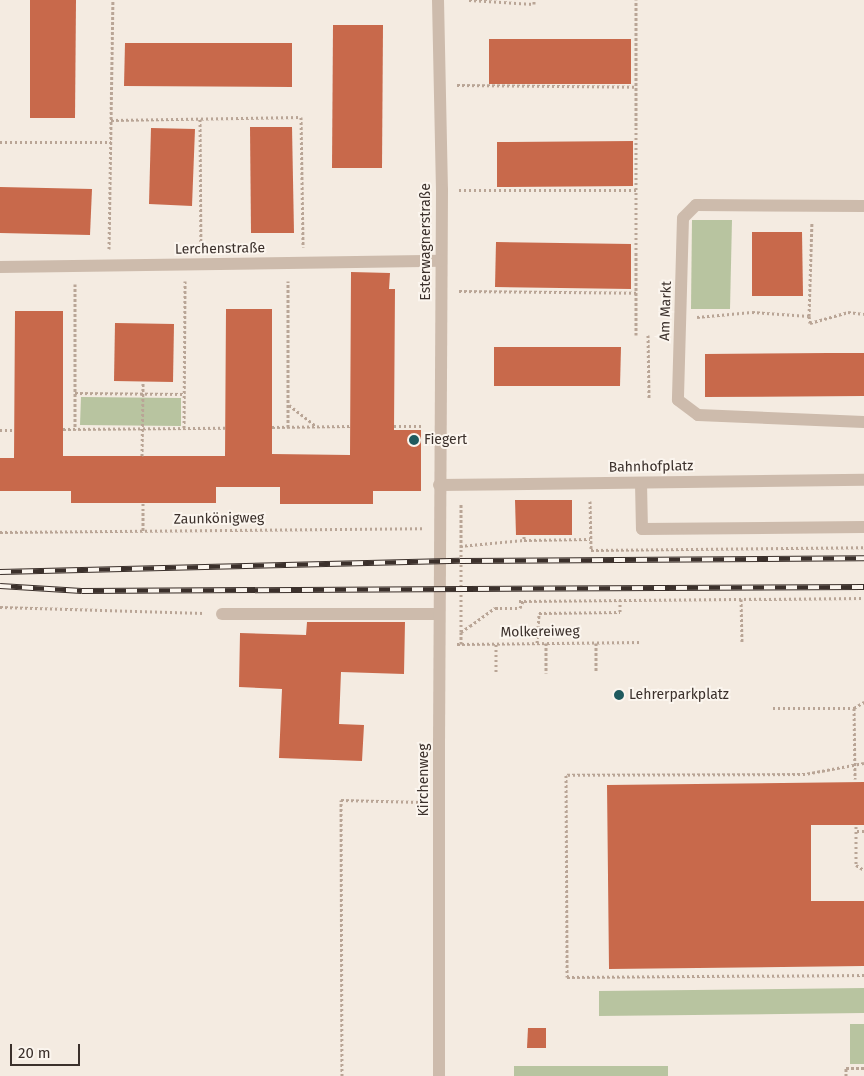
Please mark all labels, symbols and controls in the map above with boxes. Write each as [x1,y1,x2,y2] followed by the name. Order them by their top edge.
[418,183,434,301] street label: Esterwagnerstraße
[175,240,265,258] street label: Lerchenstraße
[657,281,675,341] street label: Am Markt
[424,432,467,448] place label: Fiegert
[408,434,420,446] marker: Fiegert
[608,458,694,476] street label: Bahnhofplatz
[174,510,264,528] street label: Zaunkönigweg
[500,623,580,641] street label: Molkereiweg
[629,687,729,703] place label: Lehrerparkplatz
[613,689,625,701] marker: Lehrerparkplatz
[416,744,432,816] street label: Kirchenweg
[12,1034,82,1066] scale bar
[18,1044,51,1062] text: 20 m

